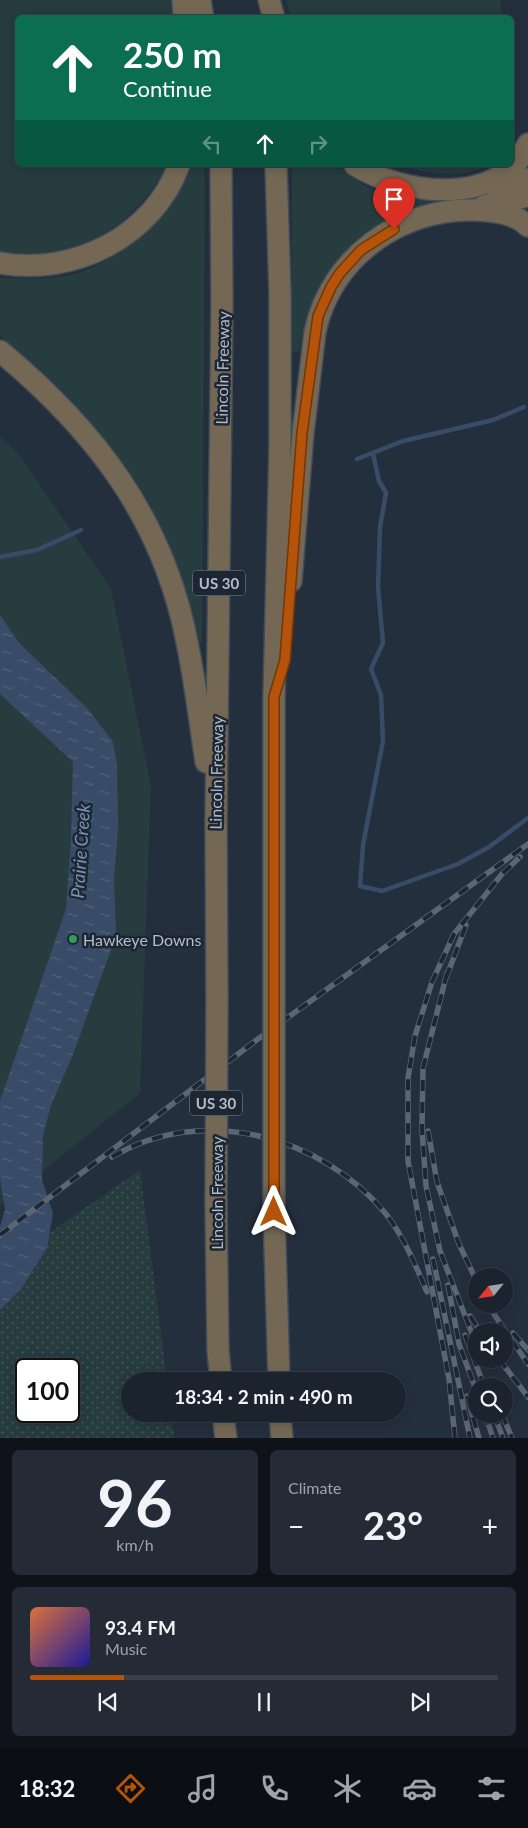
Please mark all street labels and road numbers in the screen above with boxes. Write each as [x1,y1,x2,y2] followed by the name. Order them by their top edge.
[212,310,233,425] street label: Lincoln Freeway
[193,570,245,596] road number: US 30
[206,715,227,830] street label: Lincoln Freeway
[190,1090,242,1116] road number: US 30
[207,1136,226,1250] street label: Lincoln Freeway

